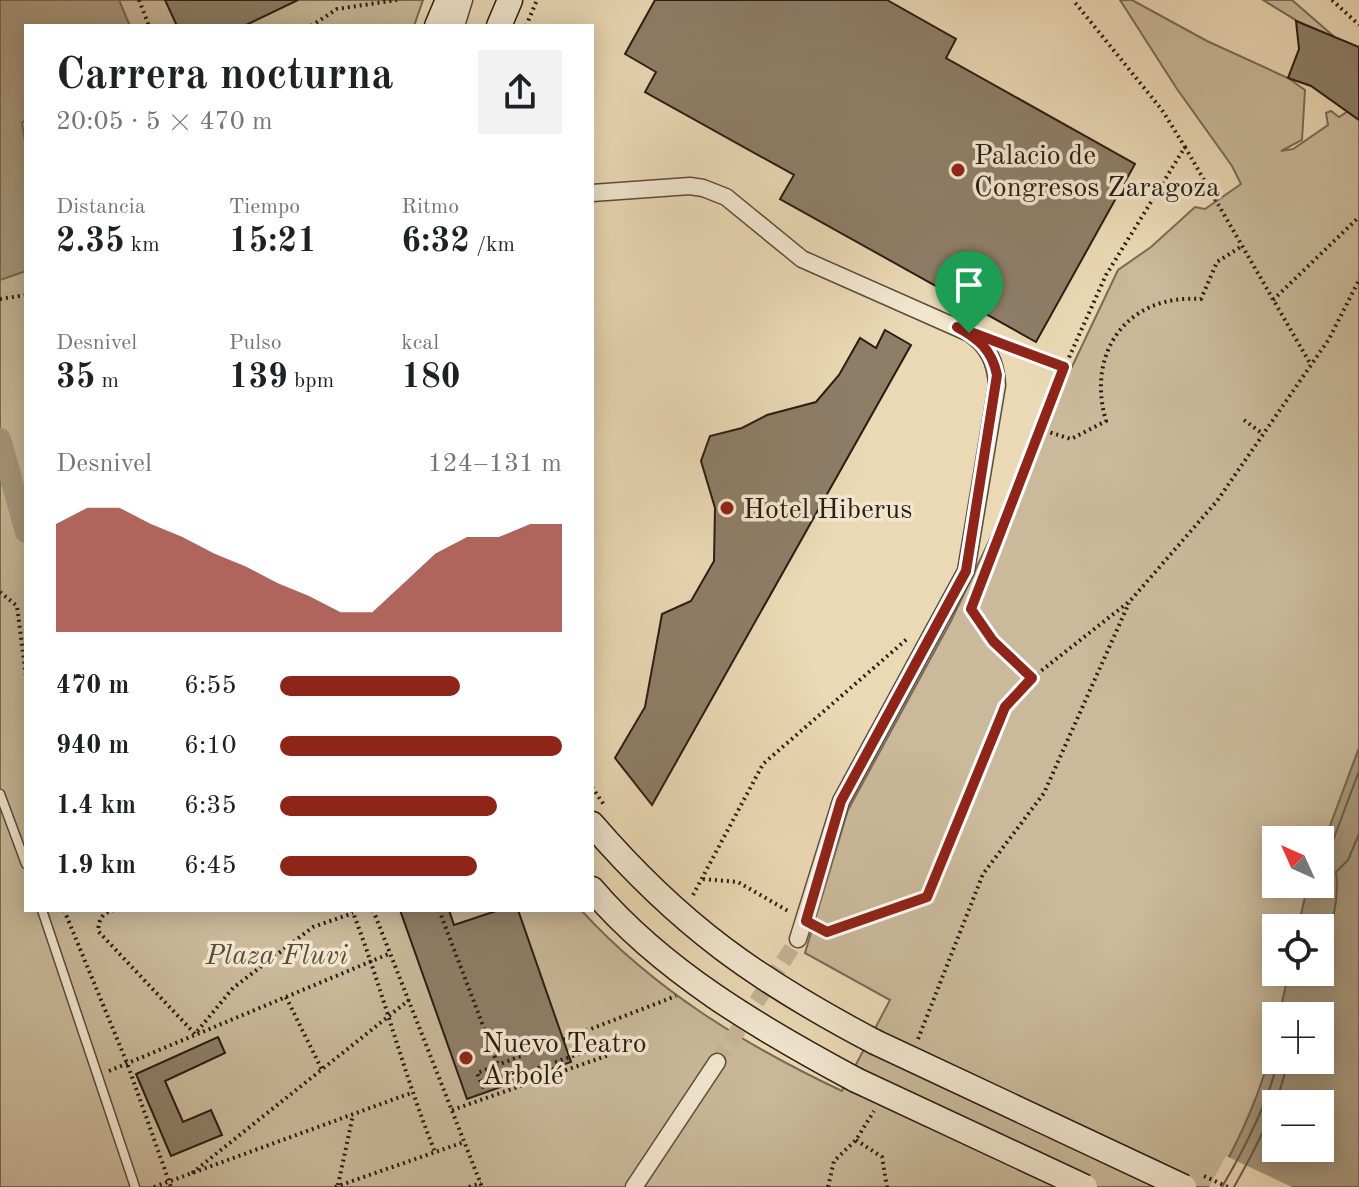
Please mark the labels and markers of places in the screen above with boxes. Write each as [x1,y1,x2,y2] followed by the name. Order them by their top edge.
[974,143,1220,203] place label: Palacio de Congresos Zaragoza
[949,161,967,179] marker: Palacio de Congresos Zaragoza
[935,251,1003,333] pin
[743,497,912,525] place label: Hotel Hiberus
[718,499,736,517] marker: Hotel Hiberus
[482,1031,647,1091] place label: Nuevo Teatro Arbolé
[457,1049,475,1067] marker: Nuevo Teatro Arbolé

